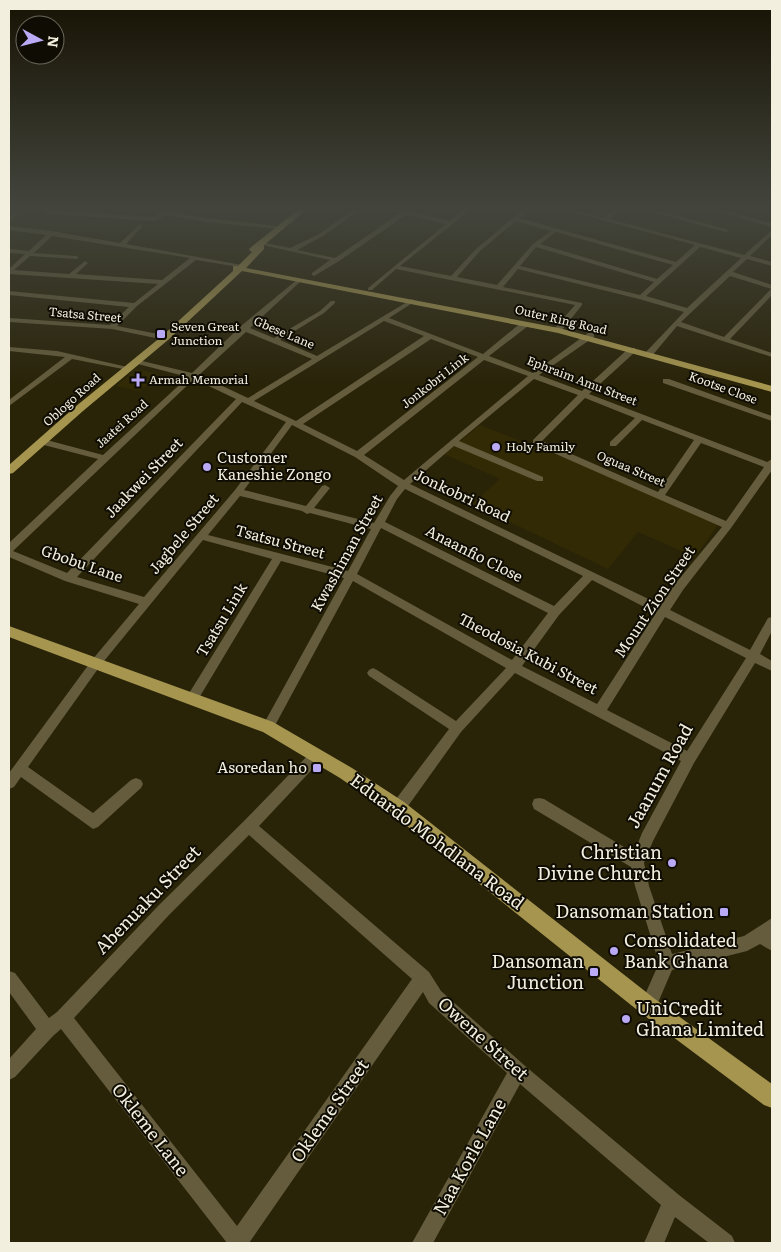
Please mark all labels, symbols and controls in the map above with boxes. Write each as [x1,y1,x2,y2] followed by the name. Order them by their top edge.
[15,15,65,65] north arrow
[43,35,65,49] text: N
[513,300,610,339] street label: Outer Ring Road
[48,302,122,326] street label: Tsatsa Street
[251,311,318,353] street label: Gbese Lane
[171,317,239,349] place label: Seven Great Junction
[155,328,167,340] marker: Seven Great Junction
[397,348,472,412] street label: Jonkobri Link
[524,351,640,410] street label: Ephraim Amu Street
[686,366,760,408] street label: Kootse Close
[38,368,105,430] street label: Oblogo Road
[149,370,248,388] place label: Armah Memorial
[131,373,145,387] marker: Armah Memorial
[91,394,152,452] street label: Jaatei Road
[98,431,187,522] street label: Jaakwei Street
[506,437,575,455] place label: Holy Family
[490,441,502,453] marker: Holy Family
[217,445,331,485] place label: Customer Kaneshie Zongo
[594,446,669,491] street label: Oguaa Street
[201,461,213,473] marker: Customer Kaneshie Zongo
[411,462,515,527] street label: Jonkobri Road
[142,488,224,578] street label: Jagbele Street
[304,489,387,615] street label: Kwashiman Street
[233,517,328,564] street label: Tsatsu Street
[422,518,527,587] street label: Anaanfio Close
[38,538,127,587] street label: Gbobu Lane
[608,540,700,662] street label: Mount Zion Street
[189,577,252,661] street label: Tsatsu Link
[455,606,603,699] street label: Theodosia Kubi Street
[619,718,699,833] street label: Jaanum Road
[217,755,307,778] place label: Asoredan ho
[311,762,323,774] marker: Asoredan ho
[345,766,531,915] street label: Eduardo Mohdlana Road
[88,838,207,960] street label: Abenuaku Street
[537,838,662,886] place label: Christian Divine Church
[666,857,678,869] marker: Christian Divine Church
[556,897,714,924] place label: Dansoman Station
[718,906,730,918] marker: Dansoman Station
[624,926,737,974] place label: Consolidated Bank Ghana
[608,945,620,957] marker: Consolidated Bank Ghana
[492,947,584,995] place label: Dansoman Junction
[588,966,600,978] marker: Dansoman Junction
[432,990,536,1087] street label: Owene Street
[636,994,764,1042] place label: UniCredit Ghana Limited
[620,1013,632,1025] marker: UniCredit Ghana Limited
[283,1052,375,1168] street label: Okleme Street
[106,1077,196,1181] street label: Okleme Lane
[425,1093,512,1220] street label: Naa Korle Lane

